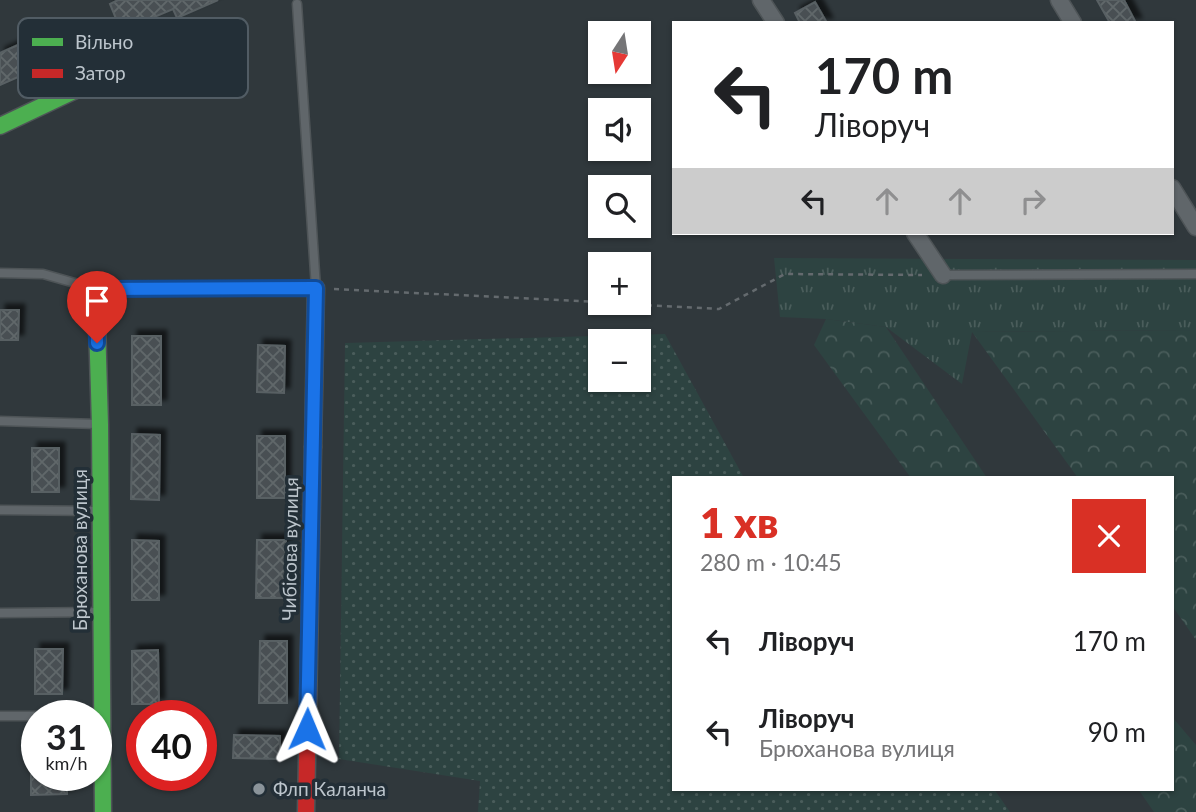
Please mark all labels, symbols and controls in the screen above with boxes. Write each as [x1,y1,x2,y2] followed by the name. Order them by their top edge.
[18,18,248,98] legend
[588,21,651,84] north arrow
[588,21,651,392] map controls
[75,30,133,53] text: Вільно
[815,46,953,104] text: 170 m
[700,49,791,140] icon: left
[75,61,126,84] text: Затор
[588,98,651,161] button: sound
[815,105,930,144] text: Ліворуч
[588,175,651,238] button: search
[795,182,833,220] icon: left
[868,182,906,220] icon: ahead
[941,182,979,220] icon: ahead
[1014,182,1052,220] icon: right
[588,252,651,315] button: +
[67,271,127,343] pin
[78,282,116,320] icon: arrive
[588,329,651,392] button: −
[68,469,91,631] street label: Брюханова вулиця
[277,477,302,621] street label: Чибісова вулиця
[700,497,778,547] text: 1 хв
[1072,499,1146,573] button: close
[700,548,842,576] text: 280 m · 10:45
[700,622,738,660] icon: left
[759,625,855,657] text: Ліворуч
[1073,625,1146,657] text: 170 m
[270,692,344,766] position arrow
[126,700,217,791] speed limit sign: 40
[759,702,855,734] text: Ліворуч
[700,713,738,751] icon: left
[46,715,87,757] text: 31
[1088,716,1146,748] text: 90 m
[759,734,955,762] text: Брюханова вулиця
[45,752,88,774] text: km/h
[273,777,386,800] place label: Флп Каланча
[251,781,267,797] marker: Флп Каланча

